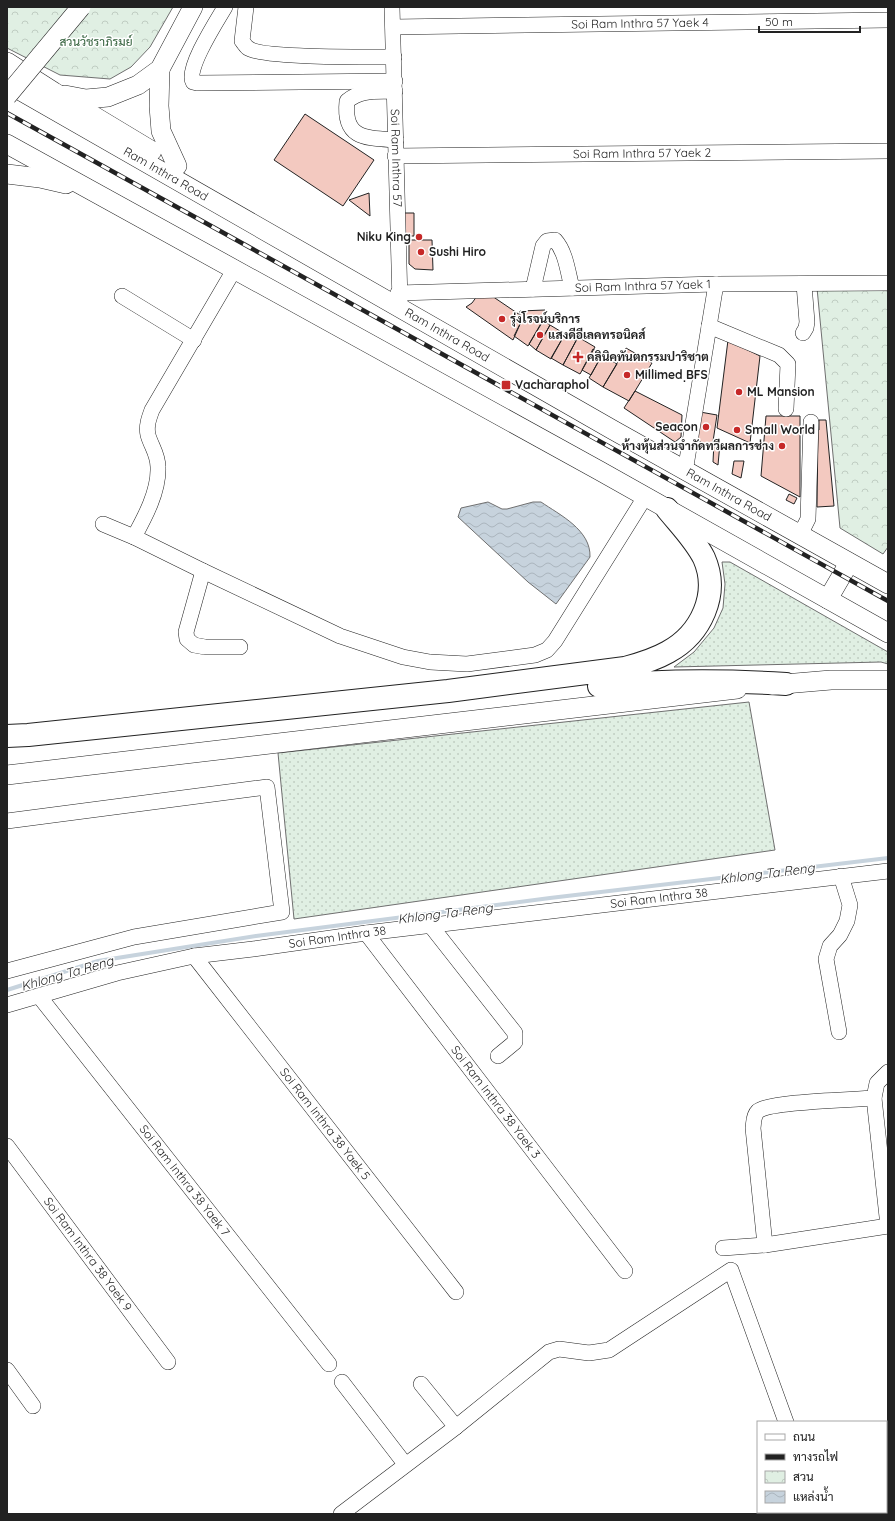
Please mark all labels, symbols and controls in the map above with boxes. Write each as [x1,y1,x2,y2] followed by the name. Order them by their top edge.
[759,8,860,34] scale bar
[765,14,793,29] text: 50 m
[571,15,709,31] street label: Soi Ram Inthra 57 Yaek 4
[59,34,133,49] park label: สวนวัชราภิรมย์
[388,109,405,207] street label: Soi Ram Inthra 57
[121,143,211,204] street label: Ram Inthra Road
[573,145,711,161] street label: Soi Ram Inthra 57 Yaek 2
[357,229,411,244] place label: Niku King
[414,232,424,242] marker: Niku King
[429,244,487,259] place label: Sushi Hiro
[416,247,426,257] marker: Sushi Hiro
[575,276,711,295] street label: Soi Ram Inthra 57 Yaek 1
[402,304,492,365] street label: Ram Inthra Road
[510,311,580,327] place label: รุ่งโรจน์บริการ
[497,314,507,324] marker: รุ่งโรจน์บริการ
[548,327,646,342] place label: แสงดีอีเลคทรอนิคส์
[535,330,545,340] marker: แสงดีอีเลคทรอนิคส์
[587,349,709,364] place label: คลินิคทันตกรรมปาริชาต
[572,351,584,363] marker: คลินิคทันตกรรมปาริชาต
[635,367,708,382] place label: Millimed ฺBFS
[622,370,632,380] marker: Millimed ฺBFS
[515,377,589,392] place label: Vacharaphol
[500,379,512,391] marker: Vacharaphol
[747,384,815,399] place label: ML Mansion
[734,387,744,397] marker: ML Mansion
[655,419,698,434] place label: Seacon
[701,422,711,432] marker: Seacon
[745,422,815,437] place label: Small World
[732,425,742,435] marker: Small World
[621,438,774,454] place label: ห้างหุ้นส่วนจำกัดทวีผลการช่าง
[777,441,787,451] marker: ห้างหุ้นส่วนจำกัดทวีผลการช่าง
[684,465,774,524] street label: Ram Inthra Road
[719,859,816,887] water label: Khlong Ta Reng
[609,884,709,911] street label: Soi Ram Inthra 38
[397,899,494,927] water label: Khlong Ta Reng
[288,923,387,951] street label: Soi Ram Inthra 38
[19,952,116,994] water label: Khlong Ta Reng
[448,1043,544,1161] street label: Soi Ram Inthra 38 Yaek 3
[277,1065,374,1183] street label: Soi Ram Inthra 38 Yaek 5
[136,1122,233,1239] street label: Soi Ram Inthra 38 Yaek 7
[41,1194,136,1314] street label: Soi Ram Inthra 38 Yaek 9
[757,1421,887,1513] legend
[793,1429,816,1444] text: ถนน
[793,1449,838,1464] text: ทางรถไฟ
[793,1469,814,1484] text: สวน
[793,1486,833,1504] text: แหล่งน้ำ

